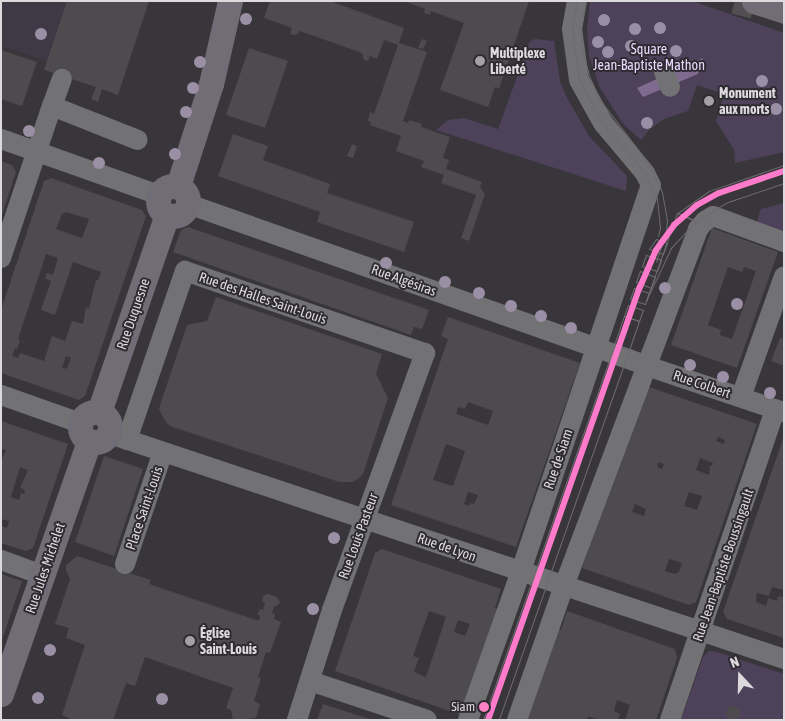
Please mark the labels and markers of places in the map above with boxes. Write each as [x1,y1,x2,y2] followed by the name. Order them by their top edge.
[490,45,545,78] place label: Multiplexe Liberté
[474,55,486,67] marker: Multiplexe Liberté
[719,85,776,118] place label: Monument aux morts
[703,95,715,107] marker: Monument aux morts
[200,625,257,658] place label: Église Saint-Louis
[184,635,196,647] marker: Église Saint-Louis
[451,699,475,715] place label: Siam
[479,702,489,712] marker: Siam

